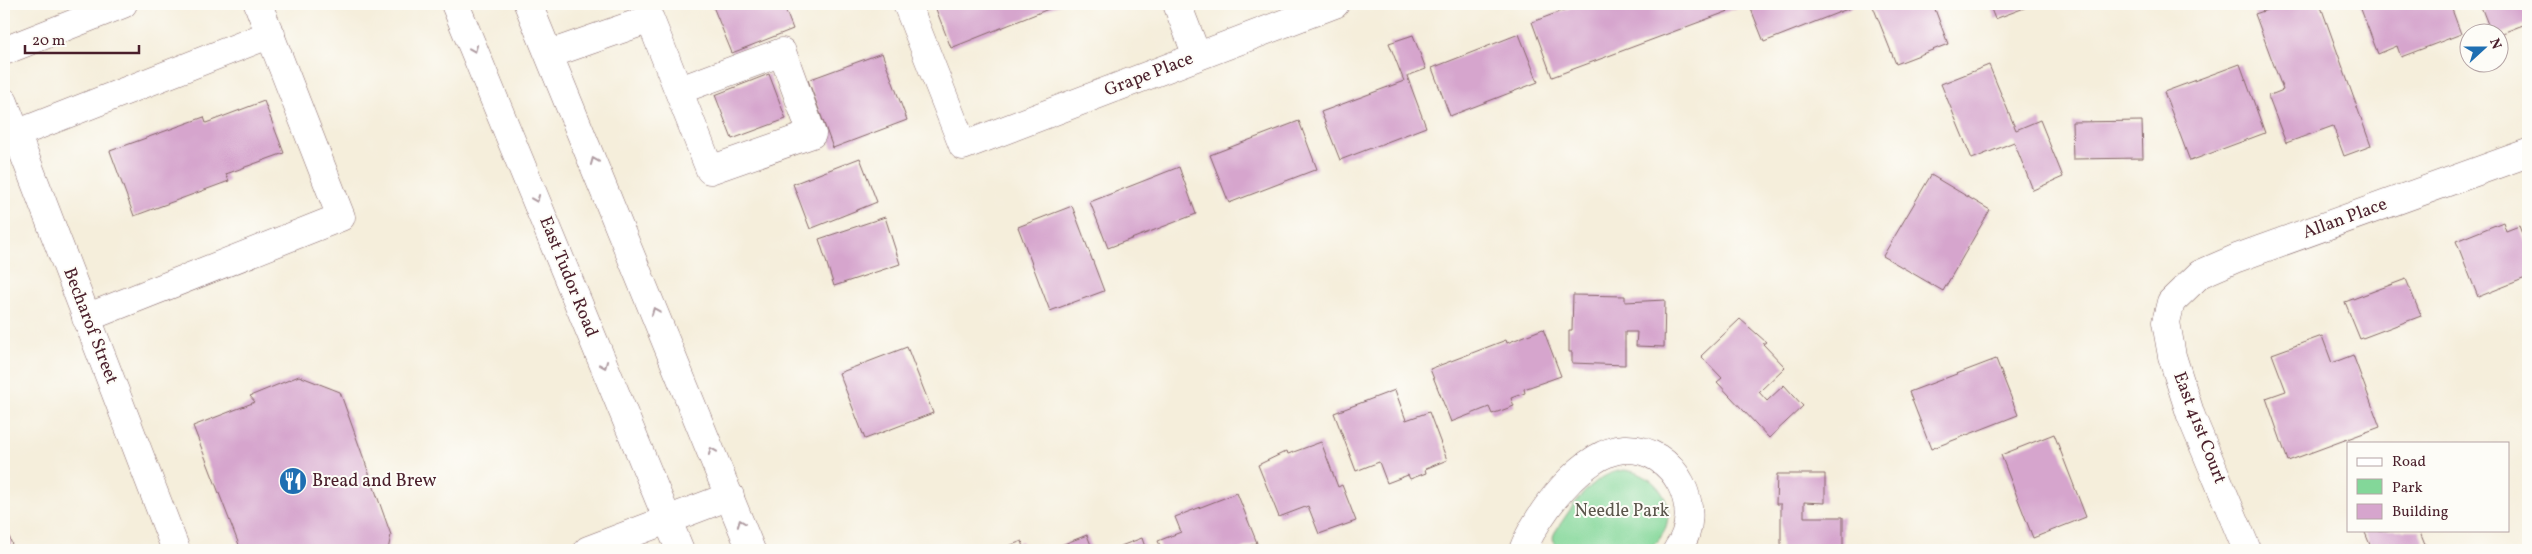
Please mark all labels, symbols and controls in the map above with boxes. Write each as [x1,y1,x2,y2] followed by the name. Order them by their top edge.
[25,22,139,54] scale bar
[2460,22,2510,72] north arrow
[32,31,65,52] text: 20 m
[2484,36,2505,52] text: N
[467,44,478,53] one-way arrow
[1101,47,1197,103] street label: Grape Place
[589,157,600,166] one-way arrow
[2299,192,2391,246] street label: Allan Place
[529,194,540,203] one-way arrow
[532,213,604,341] street label: East Tudor Road
[56,264,124,388] street label: Becharof Street
[651,307,662,316] one-way arrow
[598,360,609,369] one-way arrow
[2166,368,2232,488] street label: East 41st Court
[2347,442,2510,532] legend
[708,447,718,456] one-way arrow
[2392,452,2426,473] text: Road
[278,466,308,496] restaurant icon: Bread and Brew
[312,469,437,494] place label: Bread and Brew
[2392,478,2423,499] text: Park
[1575,499,1670,524] park label: Needle Park
[2392,502,2449,523] text: Building
[737,519,747,528] one-way arrow

